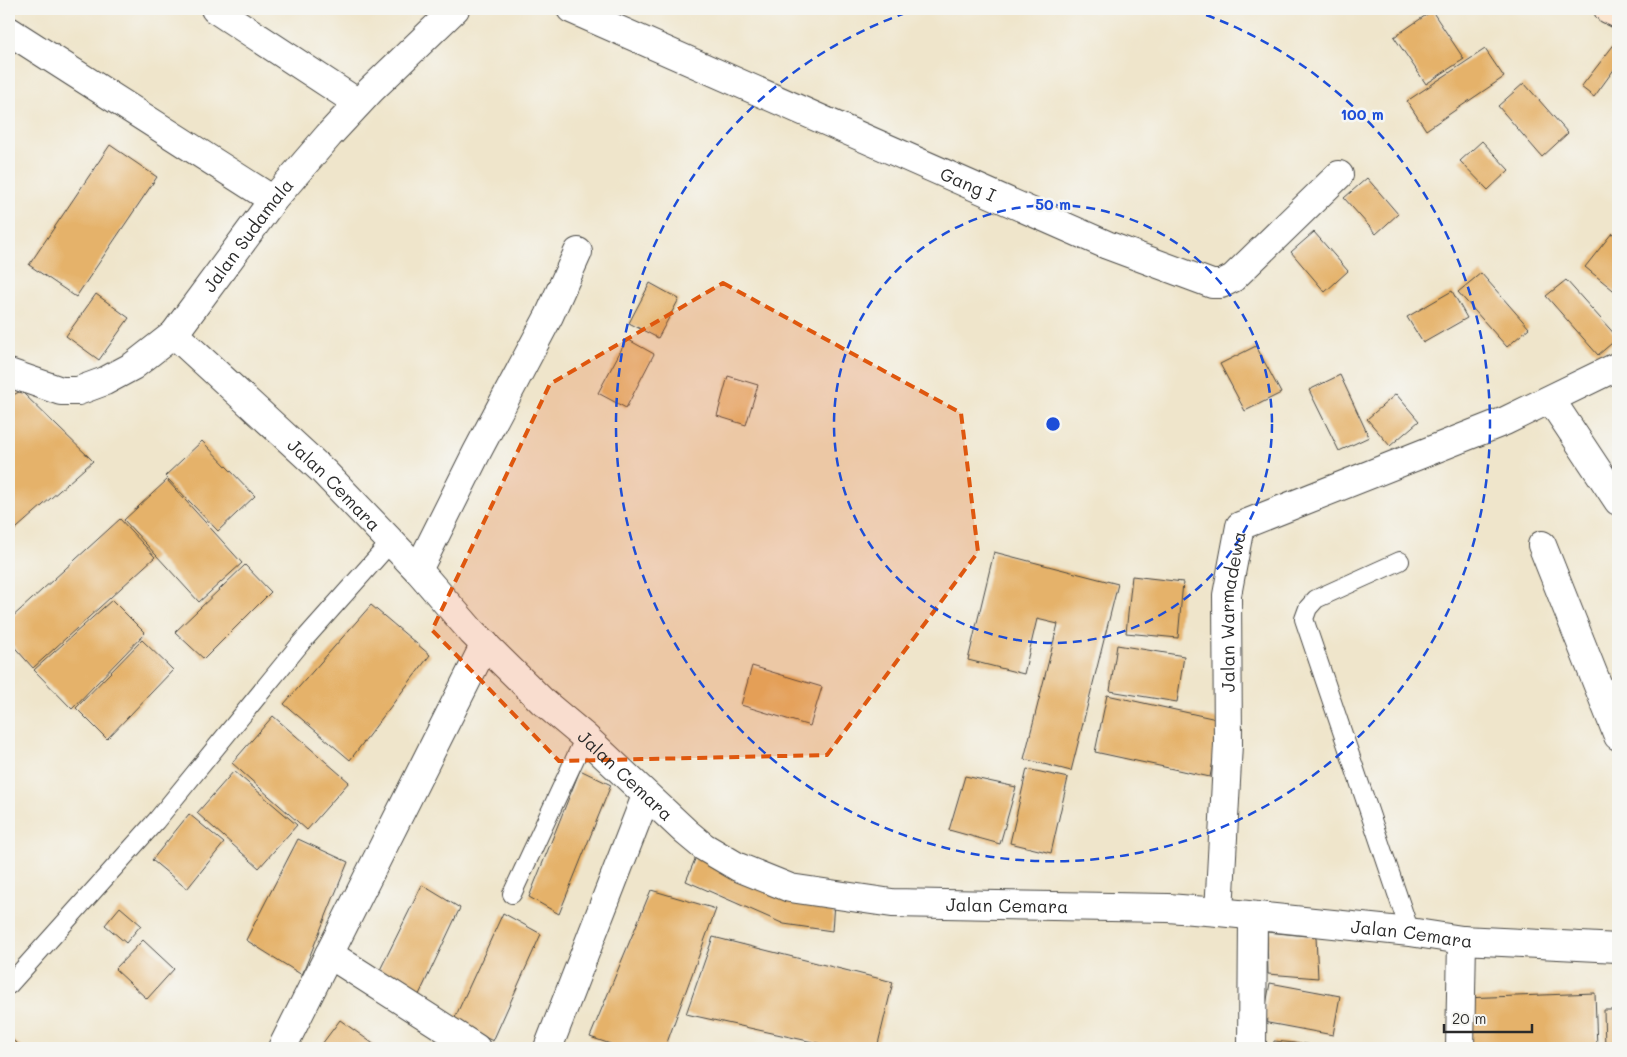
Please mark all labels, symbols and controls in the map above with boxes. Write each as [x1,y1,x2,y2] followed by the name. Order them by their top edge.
[1340,104,1384,124] text: 100 m
[937,161,1000,207] street label: Gang I
[197,173,298,297] street label: Jalan Sudamala
[1035,194,1071,214] text: 50 m
[1044,415,1062,433] centre of rings
[283,433,386,536] street label: Jalan Cemara
[1215,529,1251,692] street label: Jalan Warmadewa
[573,724,678,826] street label: Jalan Cemara
[946,892,1069,918] street label: Jalan Cemara
[1350,914,1473,953] street label: Jalan Cemara
[1444,1002,1532,1034] scale bar
[1452,1008,1486,1028] text: 20 m

